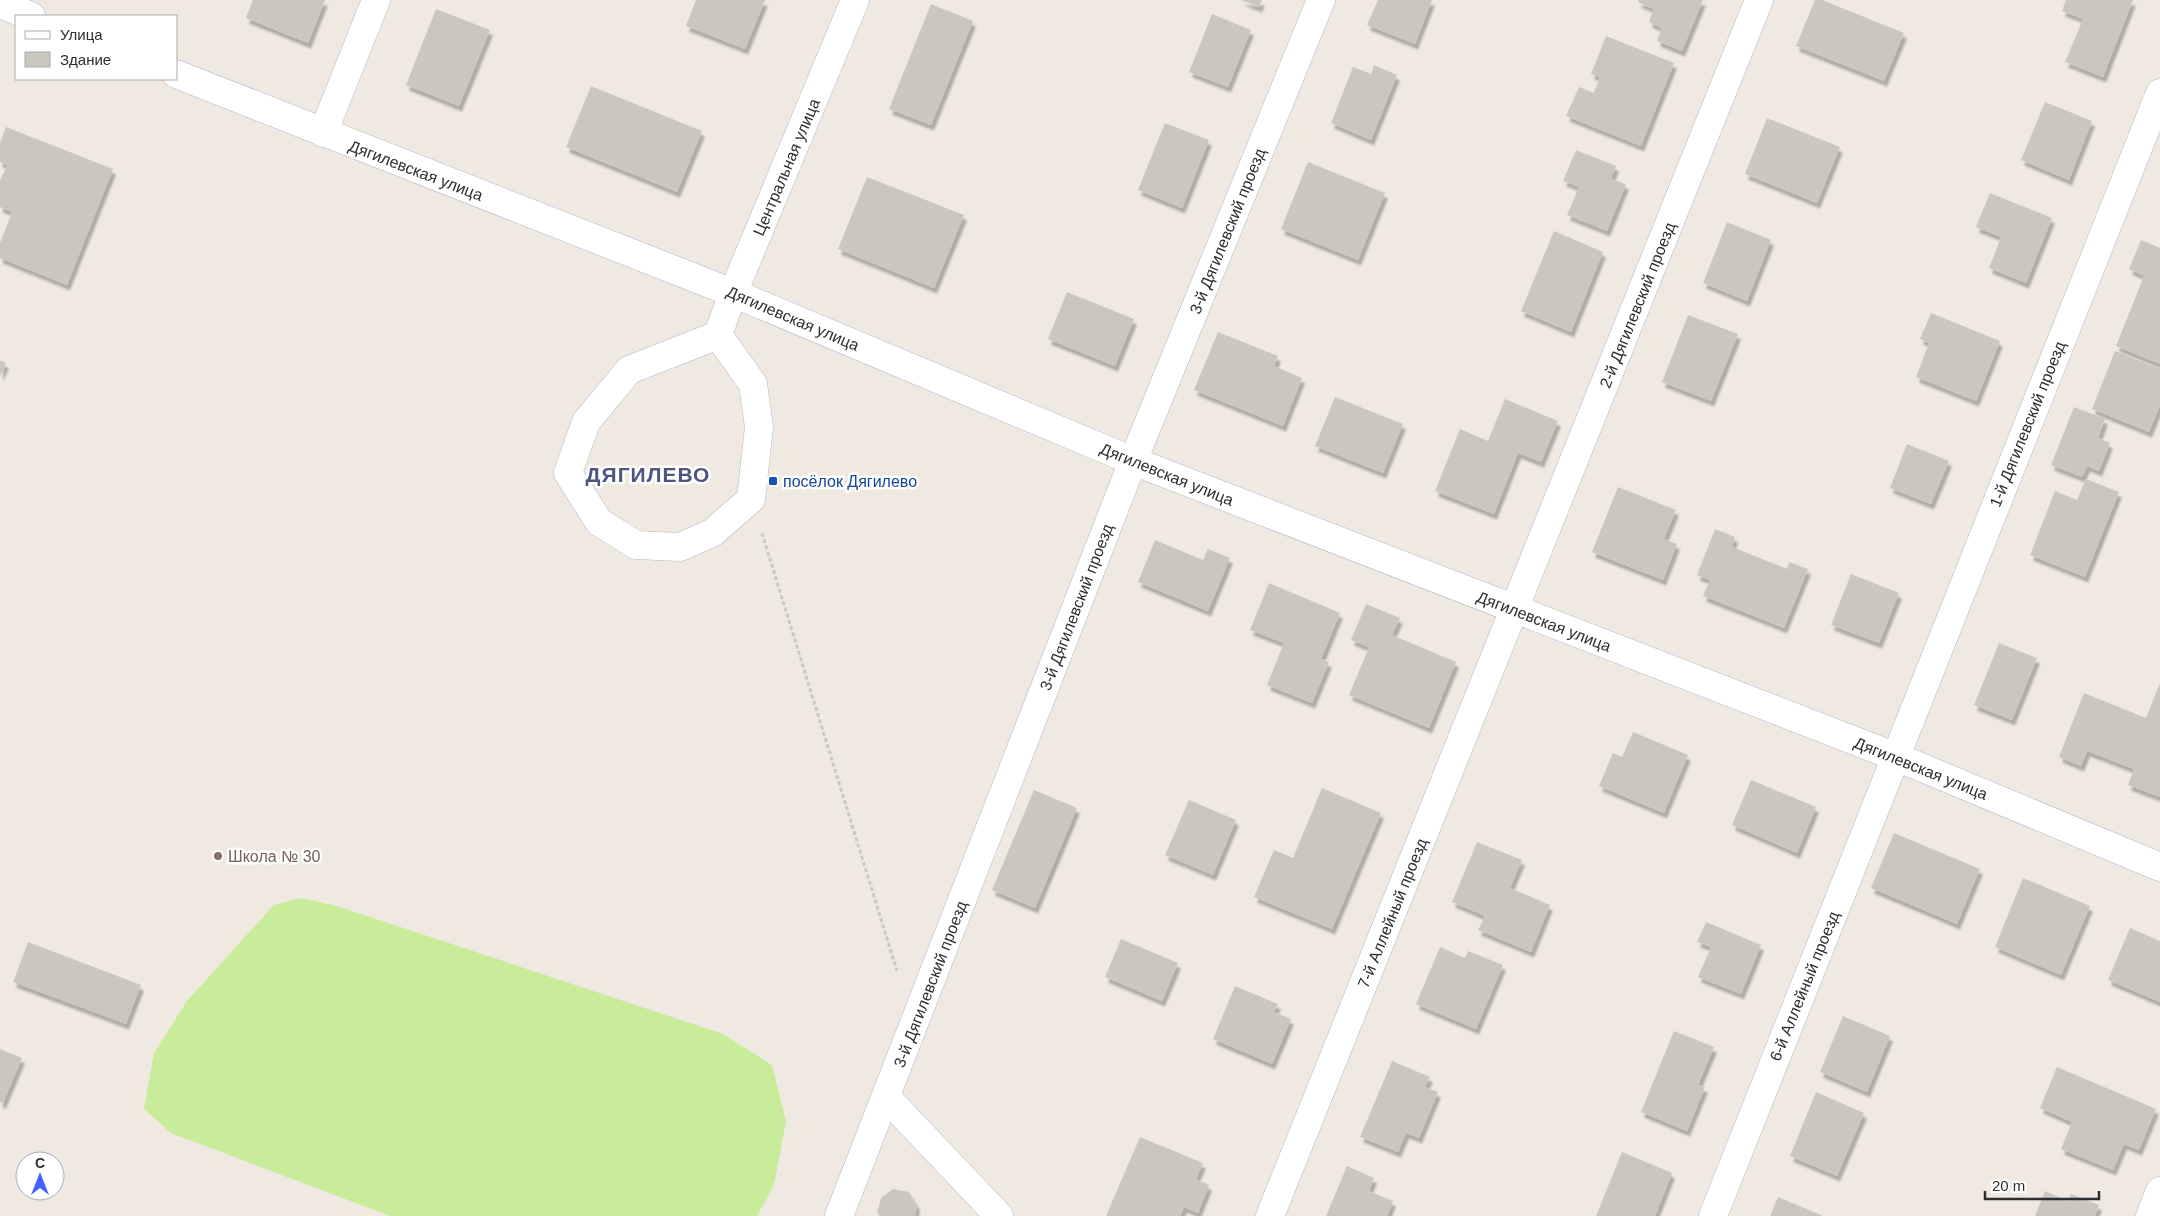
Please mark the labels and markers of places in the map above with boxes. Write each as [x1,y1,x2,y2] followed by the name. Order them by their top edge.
[783,473,917,490] place label: посёлок Дягилево
[767,475,779,487] marker: посёлок Дягилево
[228,848,321,865] place label: Школа № 30
[212,850,224,862] marker: Школа № 30

